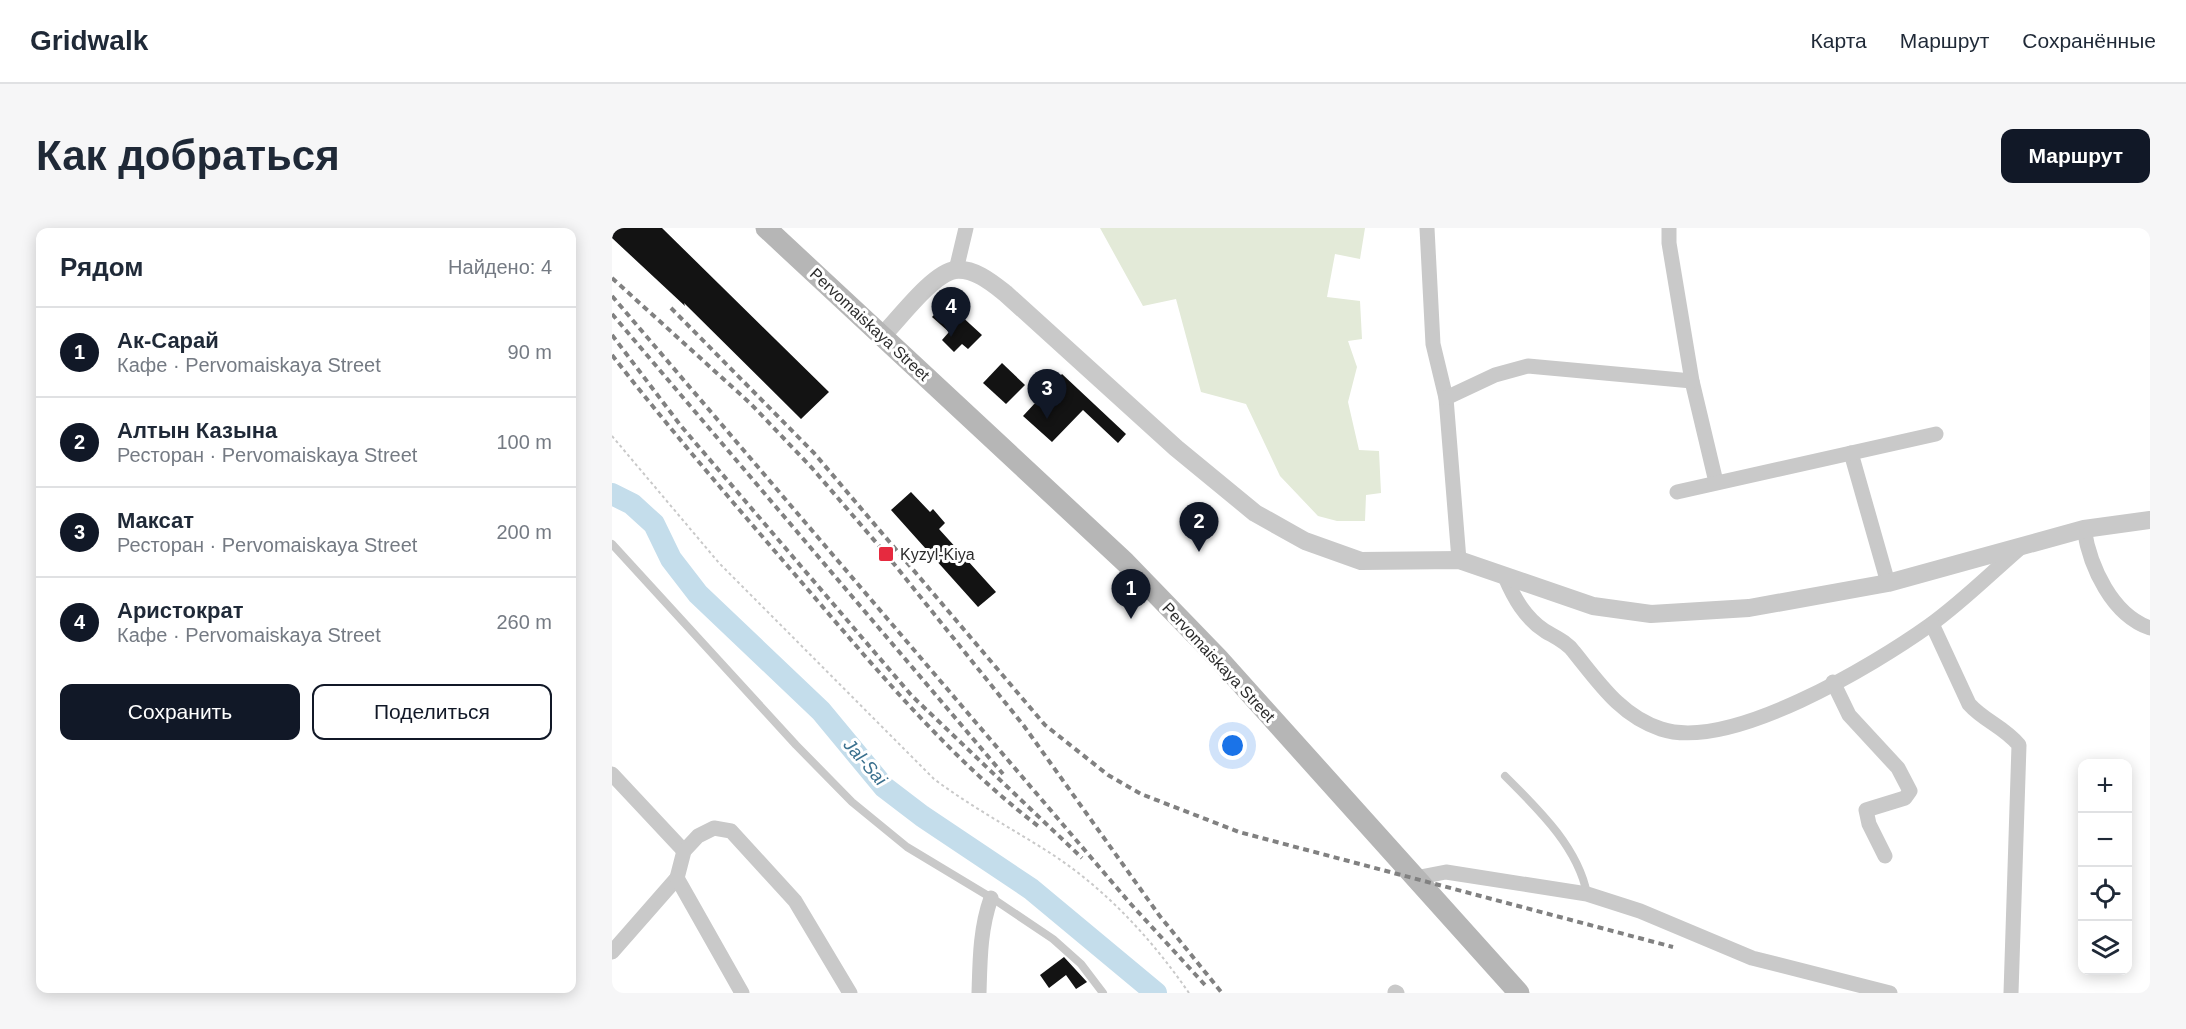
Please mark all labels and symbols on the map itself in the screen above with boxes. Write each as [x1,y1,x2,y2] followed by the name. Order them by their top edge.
[807,265,933,384] street label: Pervomaiskaya Street
[932,288,970,337] pin: 4
[1028,370,1066,419] pin: 3
[1180,502,1218,552] pin: 2
[877,545,895,563] marker: Kyzyl-Kiya
[900,546,975,563] place label: Kyzyl-Kiya
[1112,570,1150,619] pin: 1
[1159,599,1279,726] street label: Pervomaiskaya Street
[1218,731,1247,760] your location
[839,734,891,790] water label: Jal-Sai

